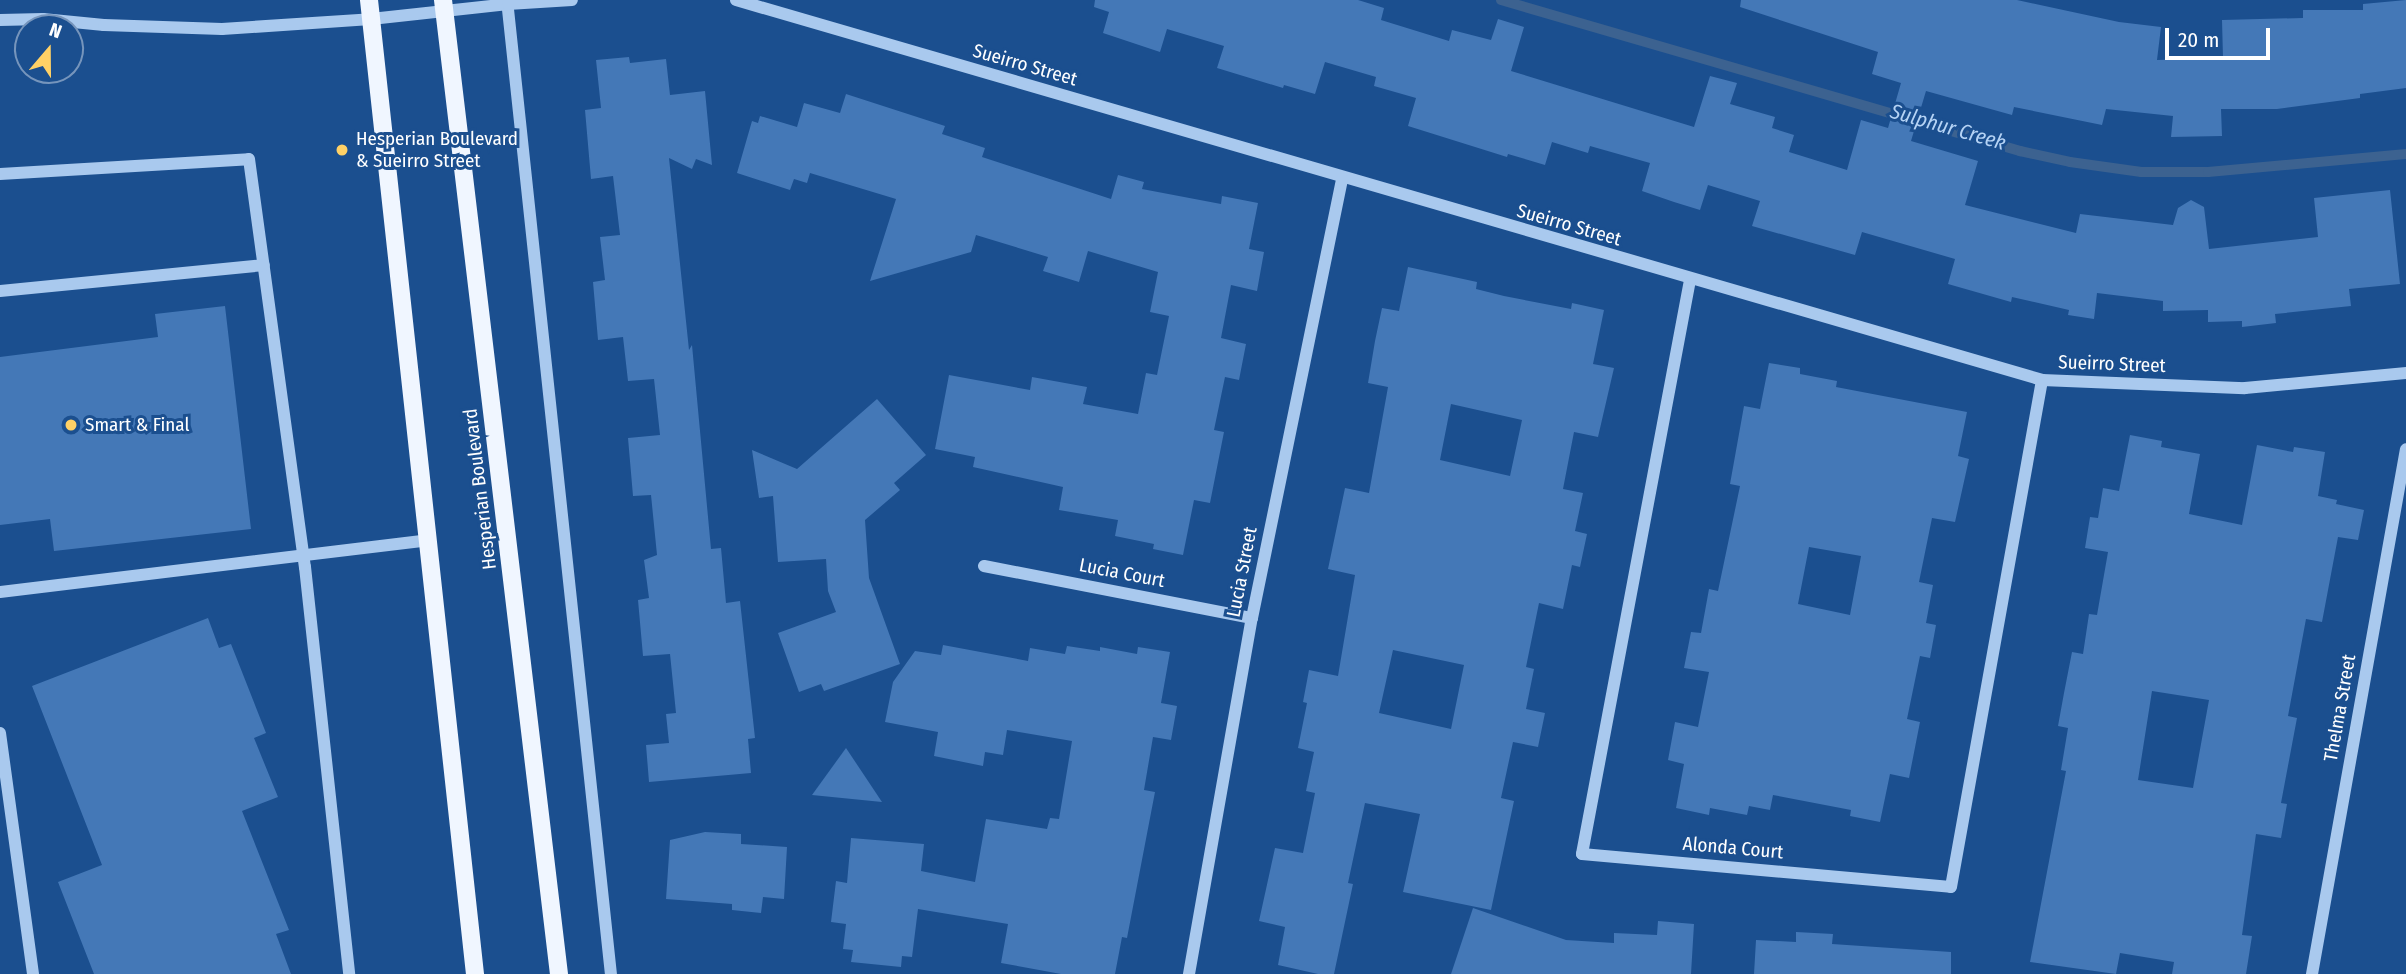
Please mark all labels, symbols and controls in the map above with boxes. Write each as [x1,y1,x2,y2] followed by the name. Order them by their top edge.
[14,14,84,84] north arrow
[2168,14,2273,58] scale bar
[46,18,65,43] text: N
[2178,27,2219,53] text: 20 m
[970,39,1080,91] street label: Sueirro Street
[1887,99,2009,155] water label: Sulphur Creek
[356,128,518,172] place label: Hesperian Boulevard & Sueirro Street
[334,142,350,158] marker: Hesperian Boulevard & Sueirro Street
[1514,199,1624,251] street label: Sueirro Street
[2058,351,2166,377] street label: Sueirro Street
[459,407,501,571] street label: Hesperian Boulevard
[85,414,189,436] place label: Smart & Final
[63,417,79,433] marker: Smart & Final
[1222,525,1262,619] street label: Lucia Street
[1077,554,1167,592] street label: Lucia Court
[2319,653,2361,763] street label: Thelma Street
[1682,832,1784,864] street label: Alonda Court

